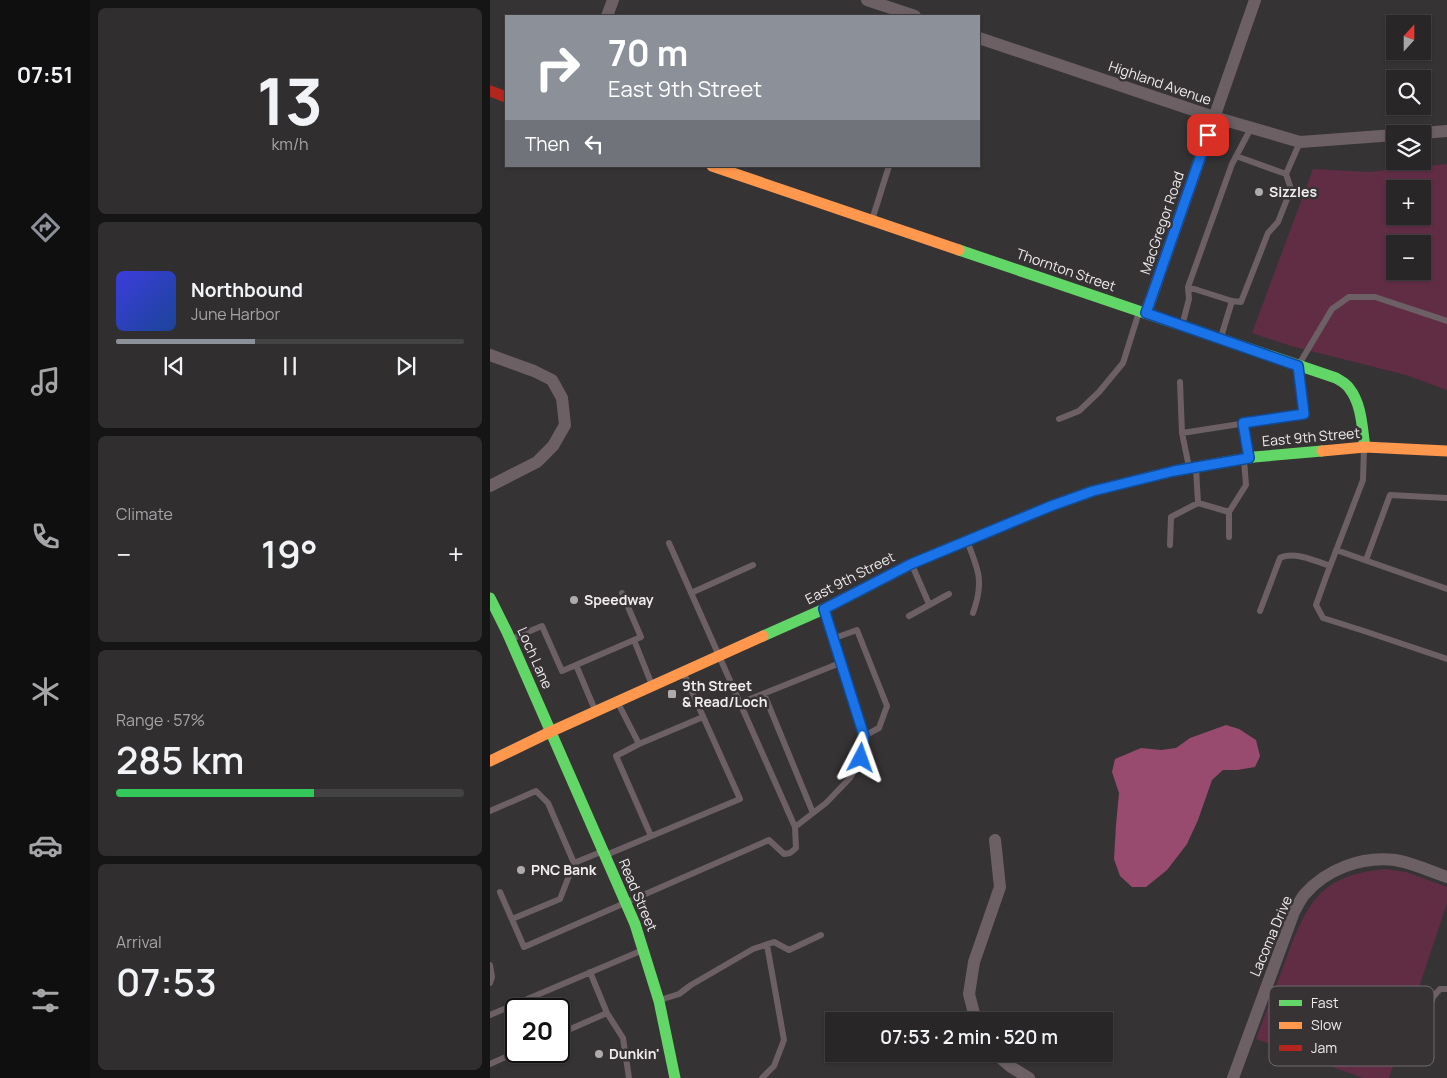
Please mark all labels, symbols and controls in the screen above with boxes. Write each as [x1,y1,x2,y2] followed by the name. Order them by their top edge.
[1386,15,1431,60] north arrow
[1386,15,1431,280] map controls
[608,29,688,77] text: 70 m
[525,35,590,100] icon: right
[257,56,323,145] text: 13
[1106,56,1214,109] street label: Highland Avenue
[17,60,73,90] text: 07:51
[1386,70,1431,115] button: search
[608,74,762,104] text: East 9th Street
[1187,114,1229,156] pin
[1194,121,1222,149] icon: arrive
[1386,125,1431,170] button: layers
[580,130,608,158] icon: left
[525,131,570,157] text: Then
[271,133,309,155] text: km/h
[1135,169,1188,277] street label: MacGregor Road
[1386,180,1431,225] button: +
[1269,182,1317,201] place label: Sizzles
[1253,186,1265,198] marker: Sizzles
[28,210,63,245] icon: directions
[1386,235,1431,280] button: −
[1014,244,1119,296] street label: Thornton Street
[191,277,303,303] text: Northbound
[191,303,280,325] text: June Harbor
[160,352,188,380] icon: previous
[276,352,304,380] icon: pause
[392,352,420,380] icon: next
[28,364,63,399] icon: music
[1261,423,1361,450] street label: East 9th Street
[116,503,173,525] text: Climate
[28,519,63,554] icon: phone
[261,527,318,579] text: 19°
[116,535,131,573] text: −
[448,535,464,573] text: +
[802,547,898,608] street label: East 9th Street
[584,590,654,609] place label: Speedway
[568,594,580,606] marker: Speedway
[513,624,557,692] street label: Loch Lane
[28,674,63,709] icon: climate
[682,676,767,711] place label: 9th Street & Read/Loch
[666,688,678,700] marker: 9th Street & Read/Loch
[116,709,205,731] text: Range · 57%
[834,731,886,783] position arrow
[116,733,244,785] text: 285 km
[28,828,63,863] icon: car
[615,856,662,934] street label: Read Street
[531,860,597,879] place label: PNC Bank
[515,864,527,876] marker: PNC Bank
[1245,893,1296,979] street label: Lacoma Drive
[116,931,162,953] text: Arrival
[116,955,217,1007] text: 07:53
[28,983,63,1018] icon: filters
[1269,986,1434,1066] legend
[1311,993,1339,1012] text: Fast
[505,998,570,1063] speed limit sign: 20
[1311,1015,1342,1034] text: Slow
[880,1024,1058,1050] text: 07:53 · 2 min · 520 m
[1311,1038,1337,1057] text: Jam
[609,1044,660,1063] place label: Dunkin'
[593,1048,605,1060] marker: Dunkin'

